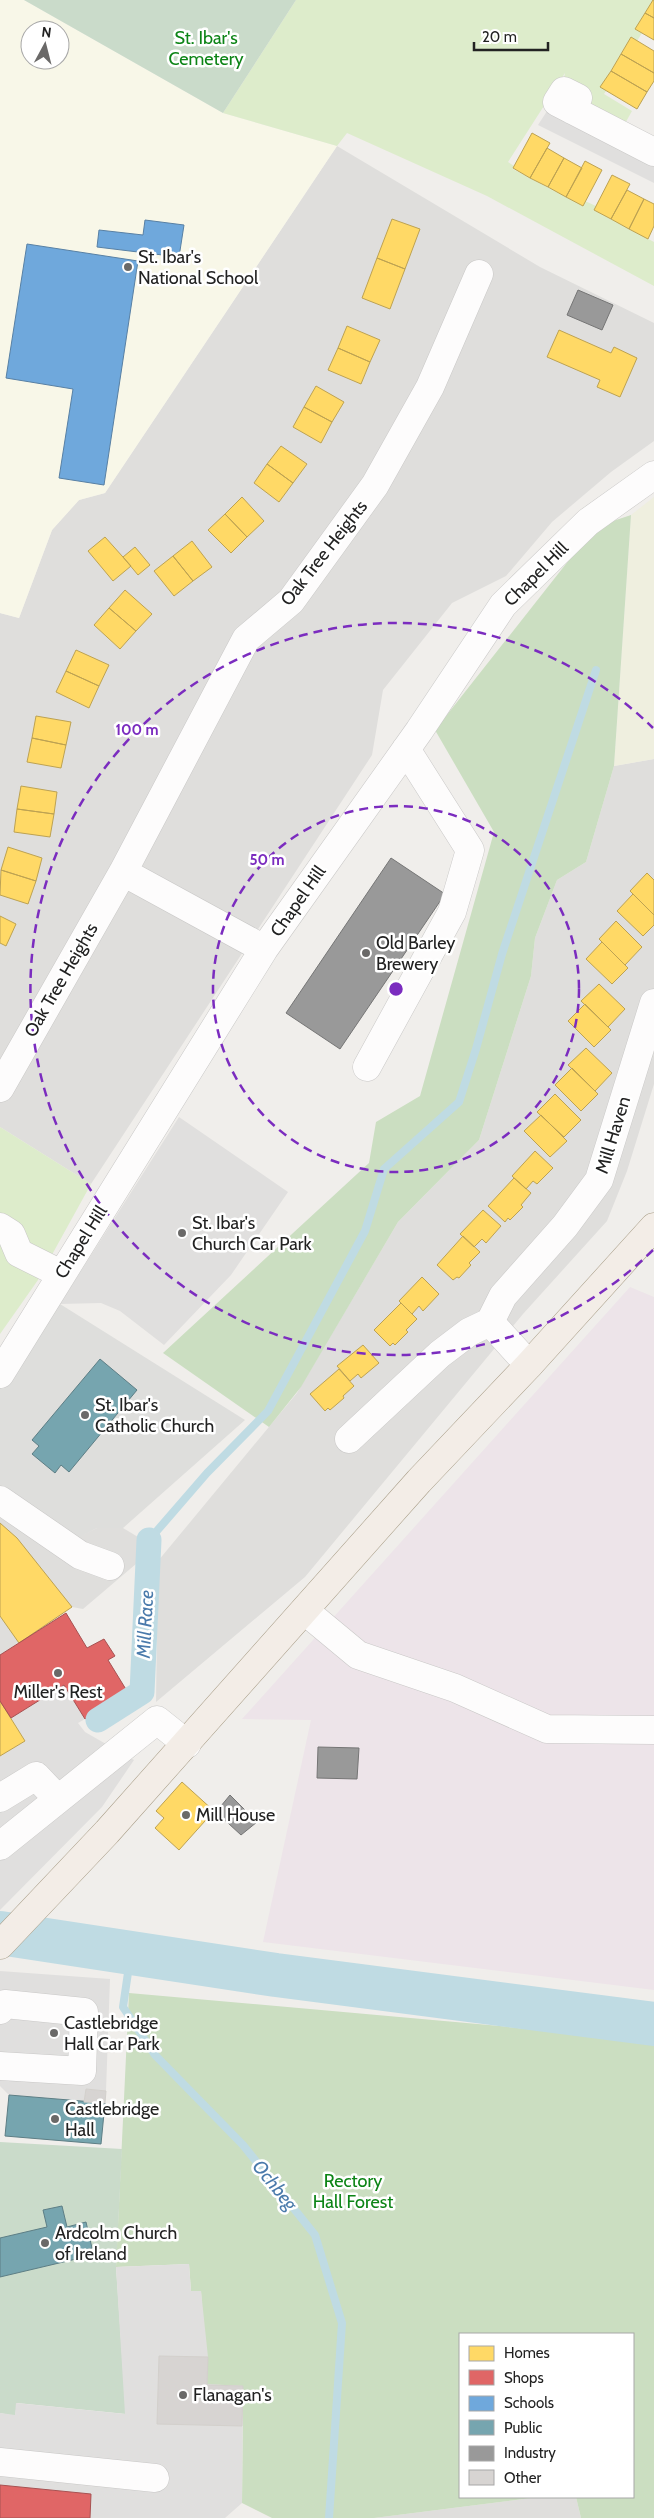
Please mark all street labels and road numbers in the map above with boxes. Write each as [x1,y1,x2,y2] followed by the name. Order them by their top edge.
[276,496,372,610] street label: Oak Tree Heights
[499,537,573,611] street label: Chapel Hill
[266,861,331,941] street label: Chapel Hill
[19,919,103,1041] street label: Oak Tree Heights
[591,1094,635,1176] street label: Mill Haven
[50,1201,112,1283] street label: Chapel Hill

